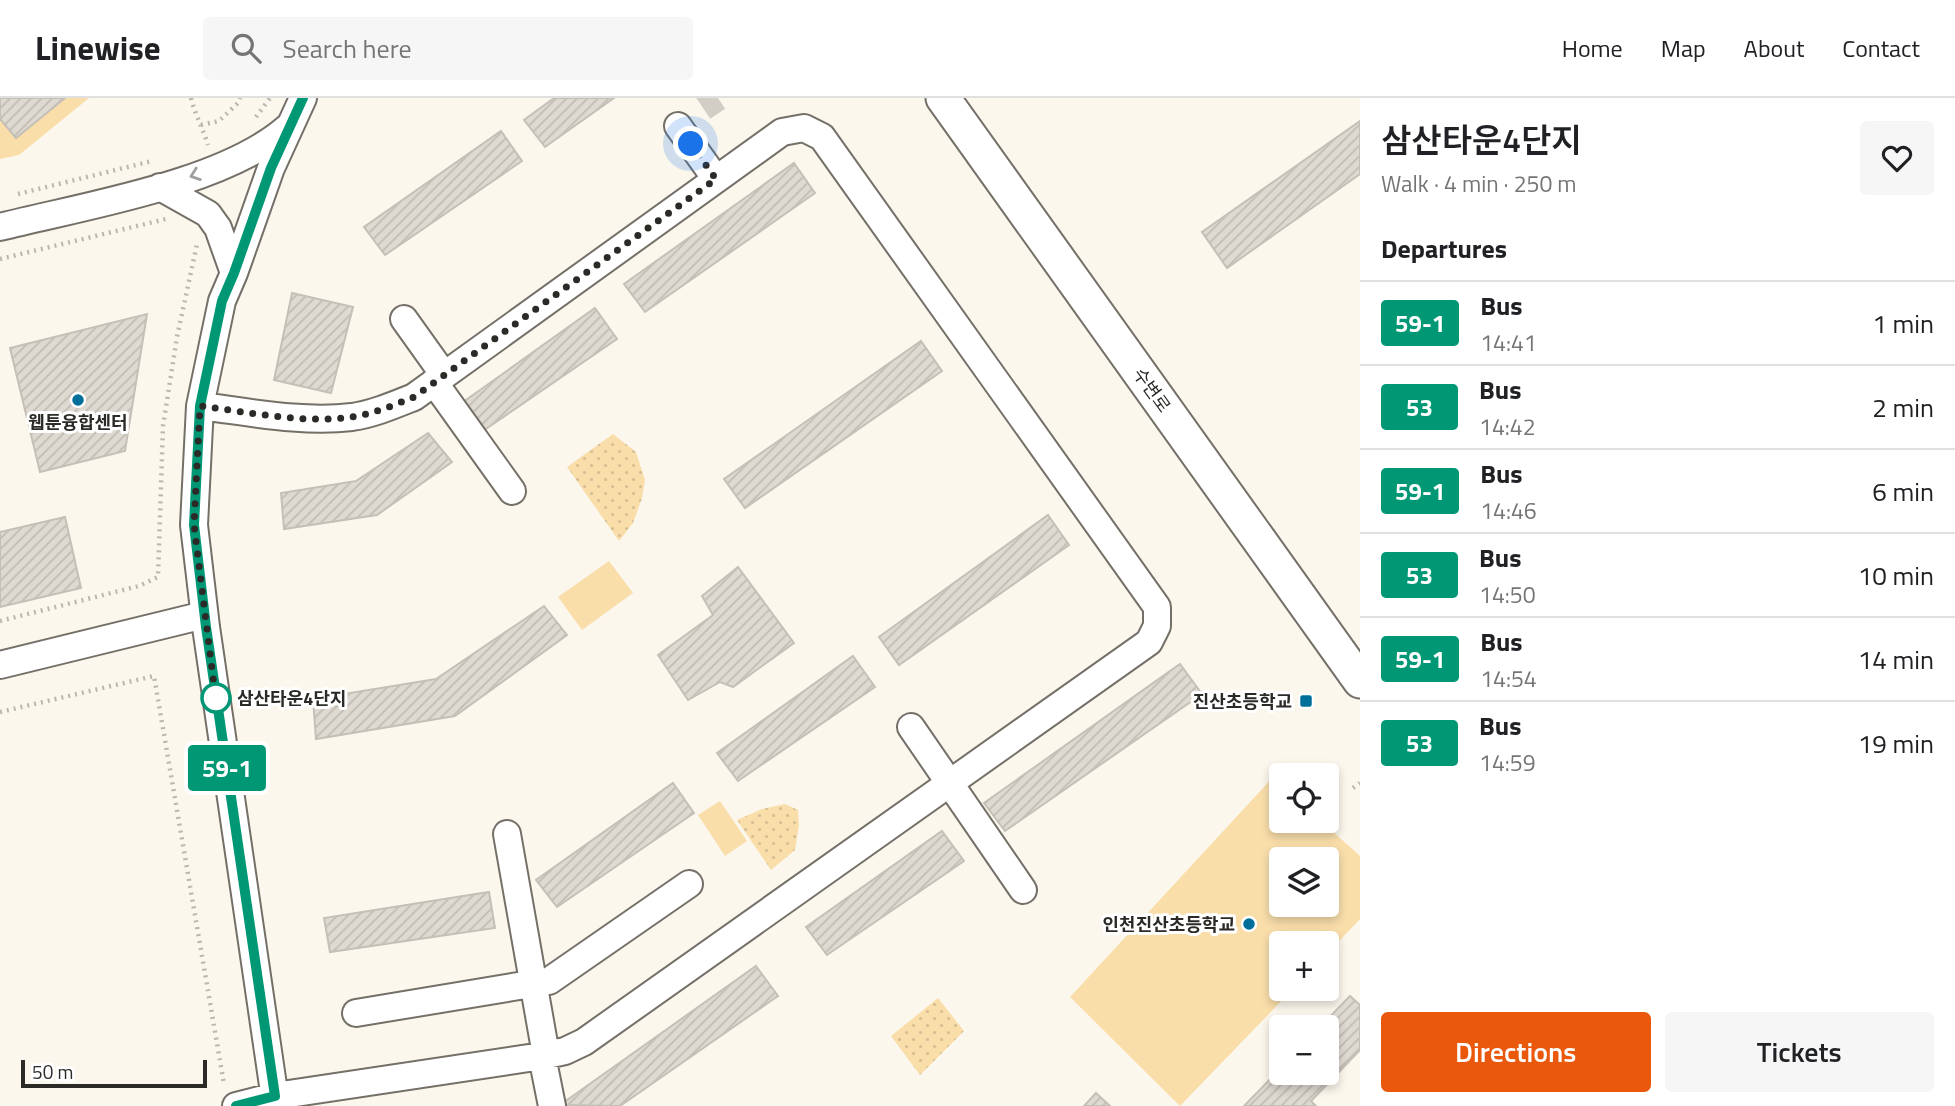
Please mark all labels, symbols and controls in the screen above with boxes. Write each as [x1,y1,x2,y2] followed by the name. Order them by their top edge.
[203,17,693,80] search box
[35,23,161,73] text: Linewise
[227,29,265,67] icon: search
[283,29,412,68] text: Search here
[1562,30,1623,66] text: Home
[1661,30,1706,66] text: Map
[1744,30,1804,66] text: About
[1842,30,1920,66] text: Contact
[1381,115,1582,165] text: 삼산타운4단지
[1860,121,1934,195] button: heart
[673,126,708,161] your location
[1381,166,1577,201] text: Walk · 4 min · 250 m
[190,167,202,181] one-way arrow
[1381,229,1507,268] text: Departures
[1480,286,1523,325] text: Bus
[1872,304,1934,343] text: 1 min
[1395,305,1445,341] text: 59-1
[1480,325,1537,360] text: 14:41
[1126,362,1178,418] street label: 수변로
[1479,370,1521,409] text: Bus
[1872,388,1934,427] text: 2 min
[1406,389,1433,425] text: 53
[70,392,86,408] marker: 웹툰융합센터
[28,409,128,436] place label: 웹툰융합센터
[1479,409,1536,444] text: 14:42
[1480,454,1523,493] text: Bus
[1872,472,1934,511] text: 6 min
[1395,473,1445,509] text: 59-1
[1480,493,1537,528] text: 14:46
[1479,538,1521,577] text: Bus
[1858,556,1934,595] text: 10 min
[1406,557,1433,593] text: 53
[1479,577,1536,612] text: 14:50
[1480,622,1523,661] text: Bus
[1858,640,1934,679] text: 14 min
[1395,641,1445,677] text: 59-1
[1480,661,1537,696] text: 14:54
[201,683,231,713] marker: 삼산타운4단지
[237,685,346,712] place label: 삼산타운4단지
[1193,688,1292,715] place label: 진산초등학교
[1298,693,1314,709] marker: 진산초등학교
[1479,706,1521,745] text: Bus
[1858,724,1934,763] text: 19 min
[1406,725,1433,761] text: 53
[178,745,276,791] line badge: 59-1
[1479,745,1536,780] text: 14:59
[202,750,252,786] text: 59-1
[1269,763,1339,1085] map controls
[1269,763,1339,833] button: locate
[1269,847,1339,917] button: layers
[1103,911,1235,938] place label: 인천진산초등학교
[1241,916,1257,932] marker: 인천진산초등학교
[1269,931,1339,1001] button: +
[1381,1012,1651,1092] button: Directions
[1665,1012,1934,1092] button: Tickets
[1269,1015,1339,1085] button: −
[21,1057,206,1089] scale bar
[32,1057,73,1086] text: 50 m

